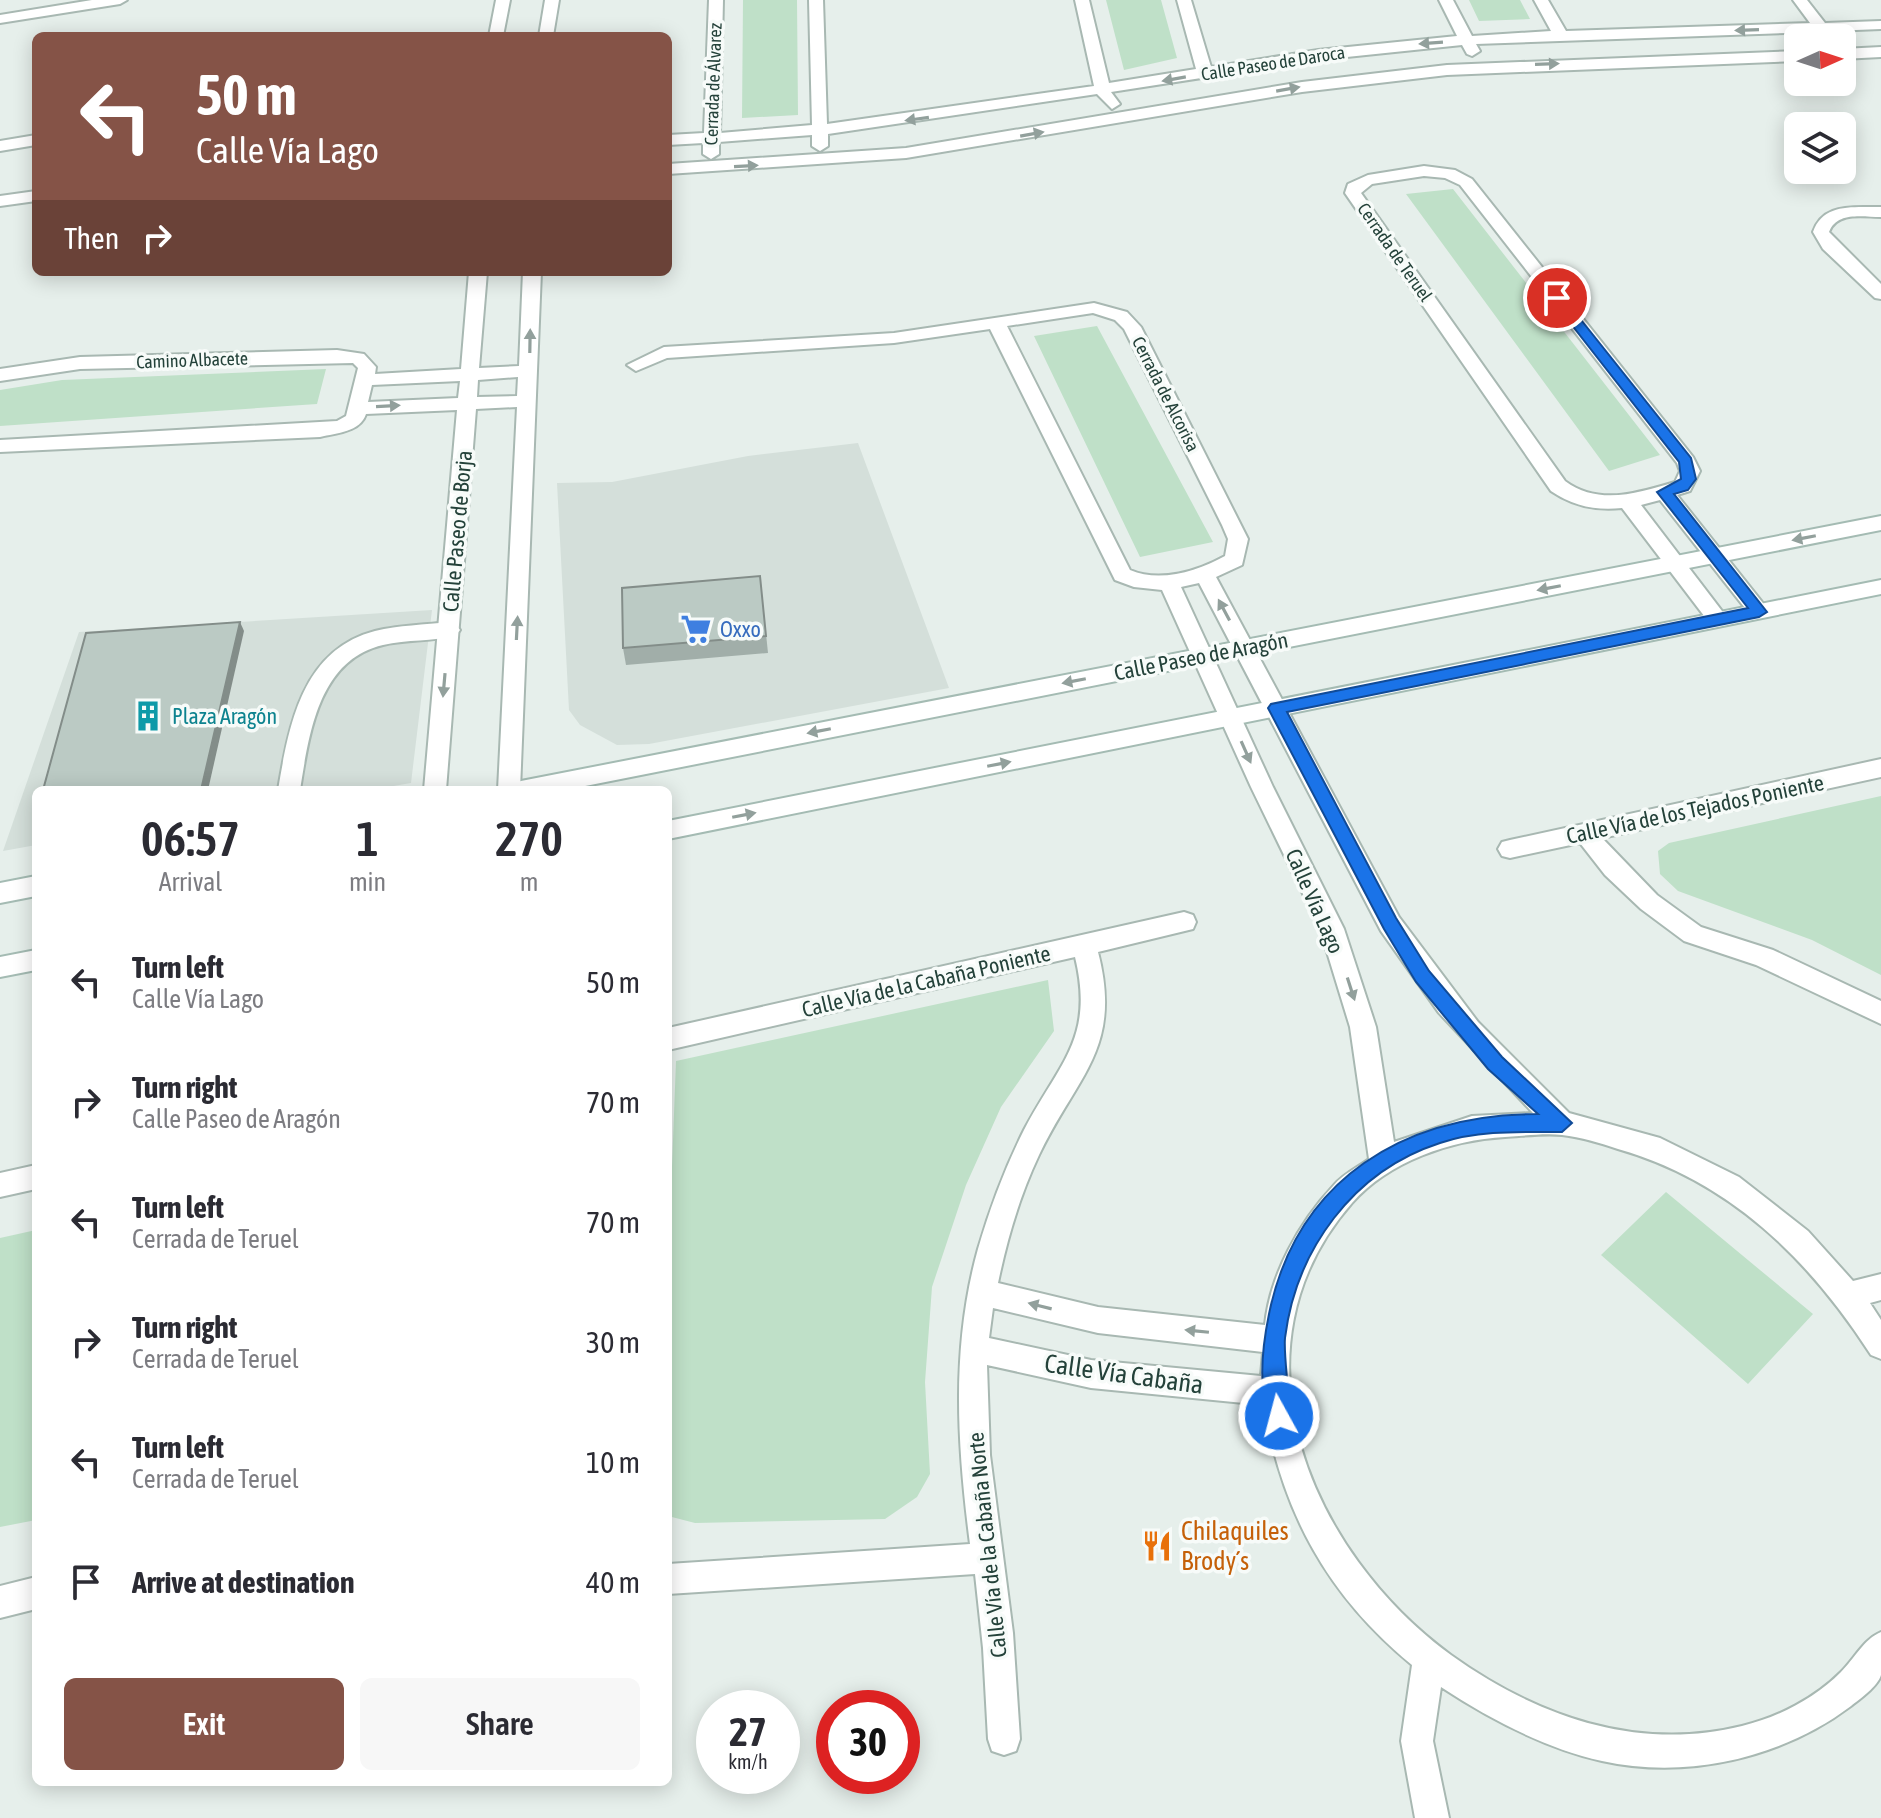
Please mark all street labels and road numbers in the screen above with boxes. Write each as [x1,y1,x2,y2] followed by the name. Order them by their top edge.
[700,22,726,146] street label: Cerrada de Álvarez
[1200,41,1346,85] street label: Calle Paseo de Daroca
[1353,199,1437,305] street label: Cerrada de Teruel
[1128,333,1204,455] street label: Cerrada de Alcorisa
[136,348,248,372] street label: Camino Albacete
[437,449,477,613] street label: Calle Paseo de Borja
[1112,626,1290,686] street label: Calle Paseo de Aragón
[1564,769,1826,849] street label: Calle Vía de los Tejados Poniente
[1280,845,1350,957] street label: Calle Vía Lago
[799,940,1053,1022] street label: Calle Vía de la Cabaña Poniente
[1043,1348,1205,1400] street label: Calle Vía Cabaña
[962,1431,1012,1659] street label: Calle Vía de la Cabaña Norte

